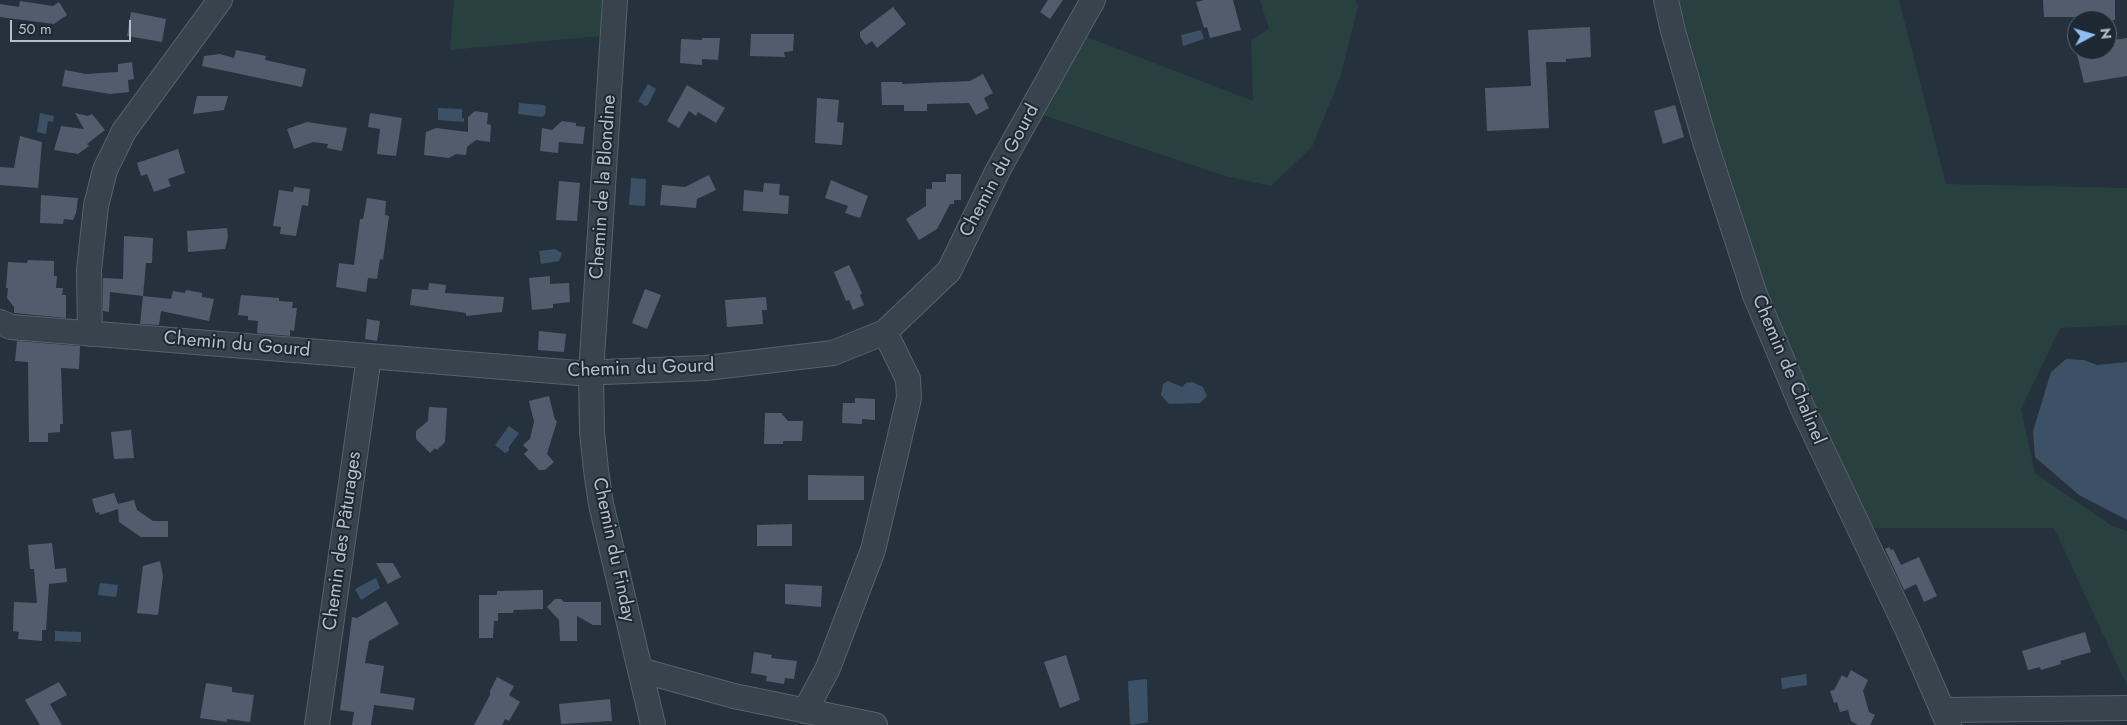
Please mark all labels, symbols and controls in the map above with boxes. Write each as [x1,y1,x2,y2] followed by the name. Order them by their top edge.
[12,10,134,42] scale bar
[2067,10,2117,60] north arrow
[18,18,52,40] text: 50 m
[2095,27,2116,40] text: N
[586,94,622,280] street label: Chemin de la Blondine
[955,101,1045,241] street label: Chemin du Gourd
[1746,292,1830,448] street label: Chemin de Chalinel
[163,327,311,363] street label: Chemin du Gourd
[567,355,715,383] street label: Chemin du Gourd
[319,450,367,632] street label: Chemin des Pâturages
[587,476,639,624] street label: Chemin du Finday

